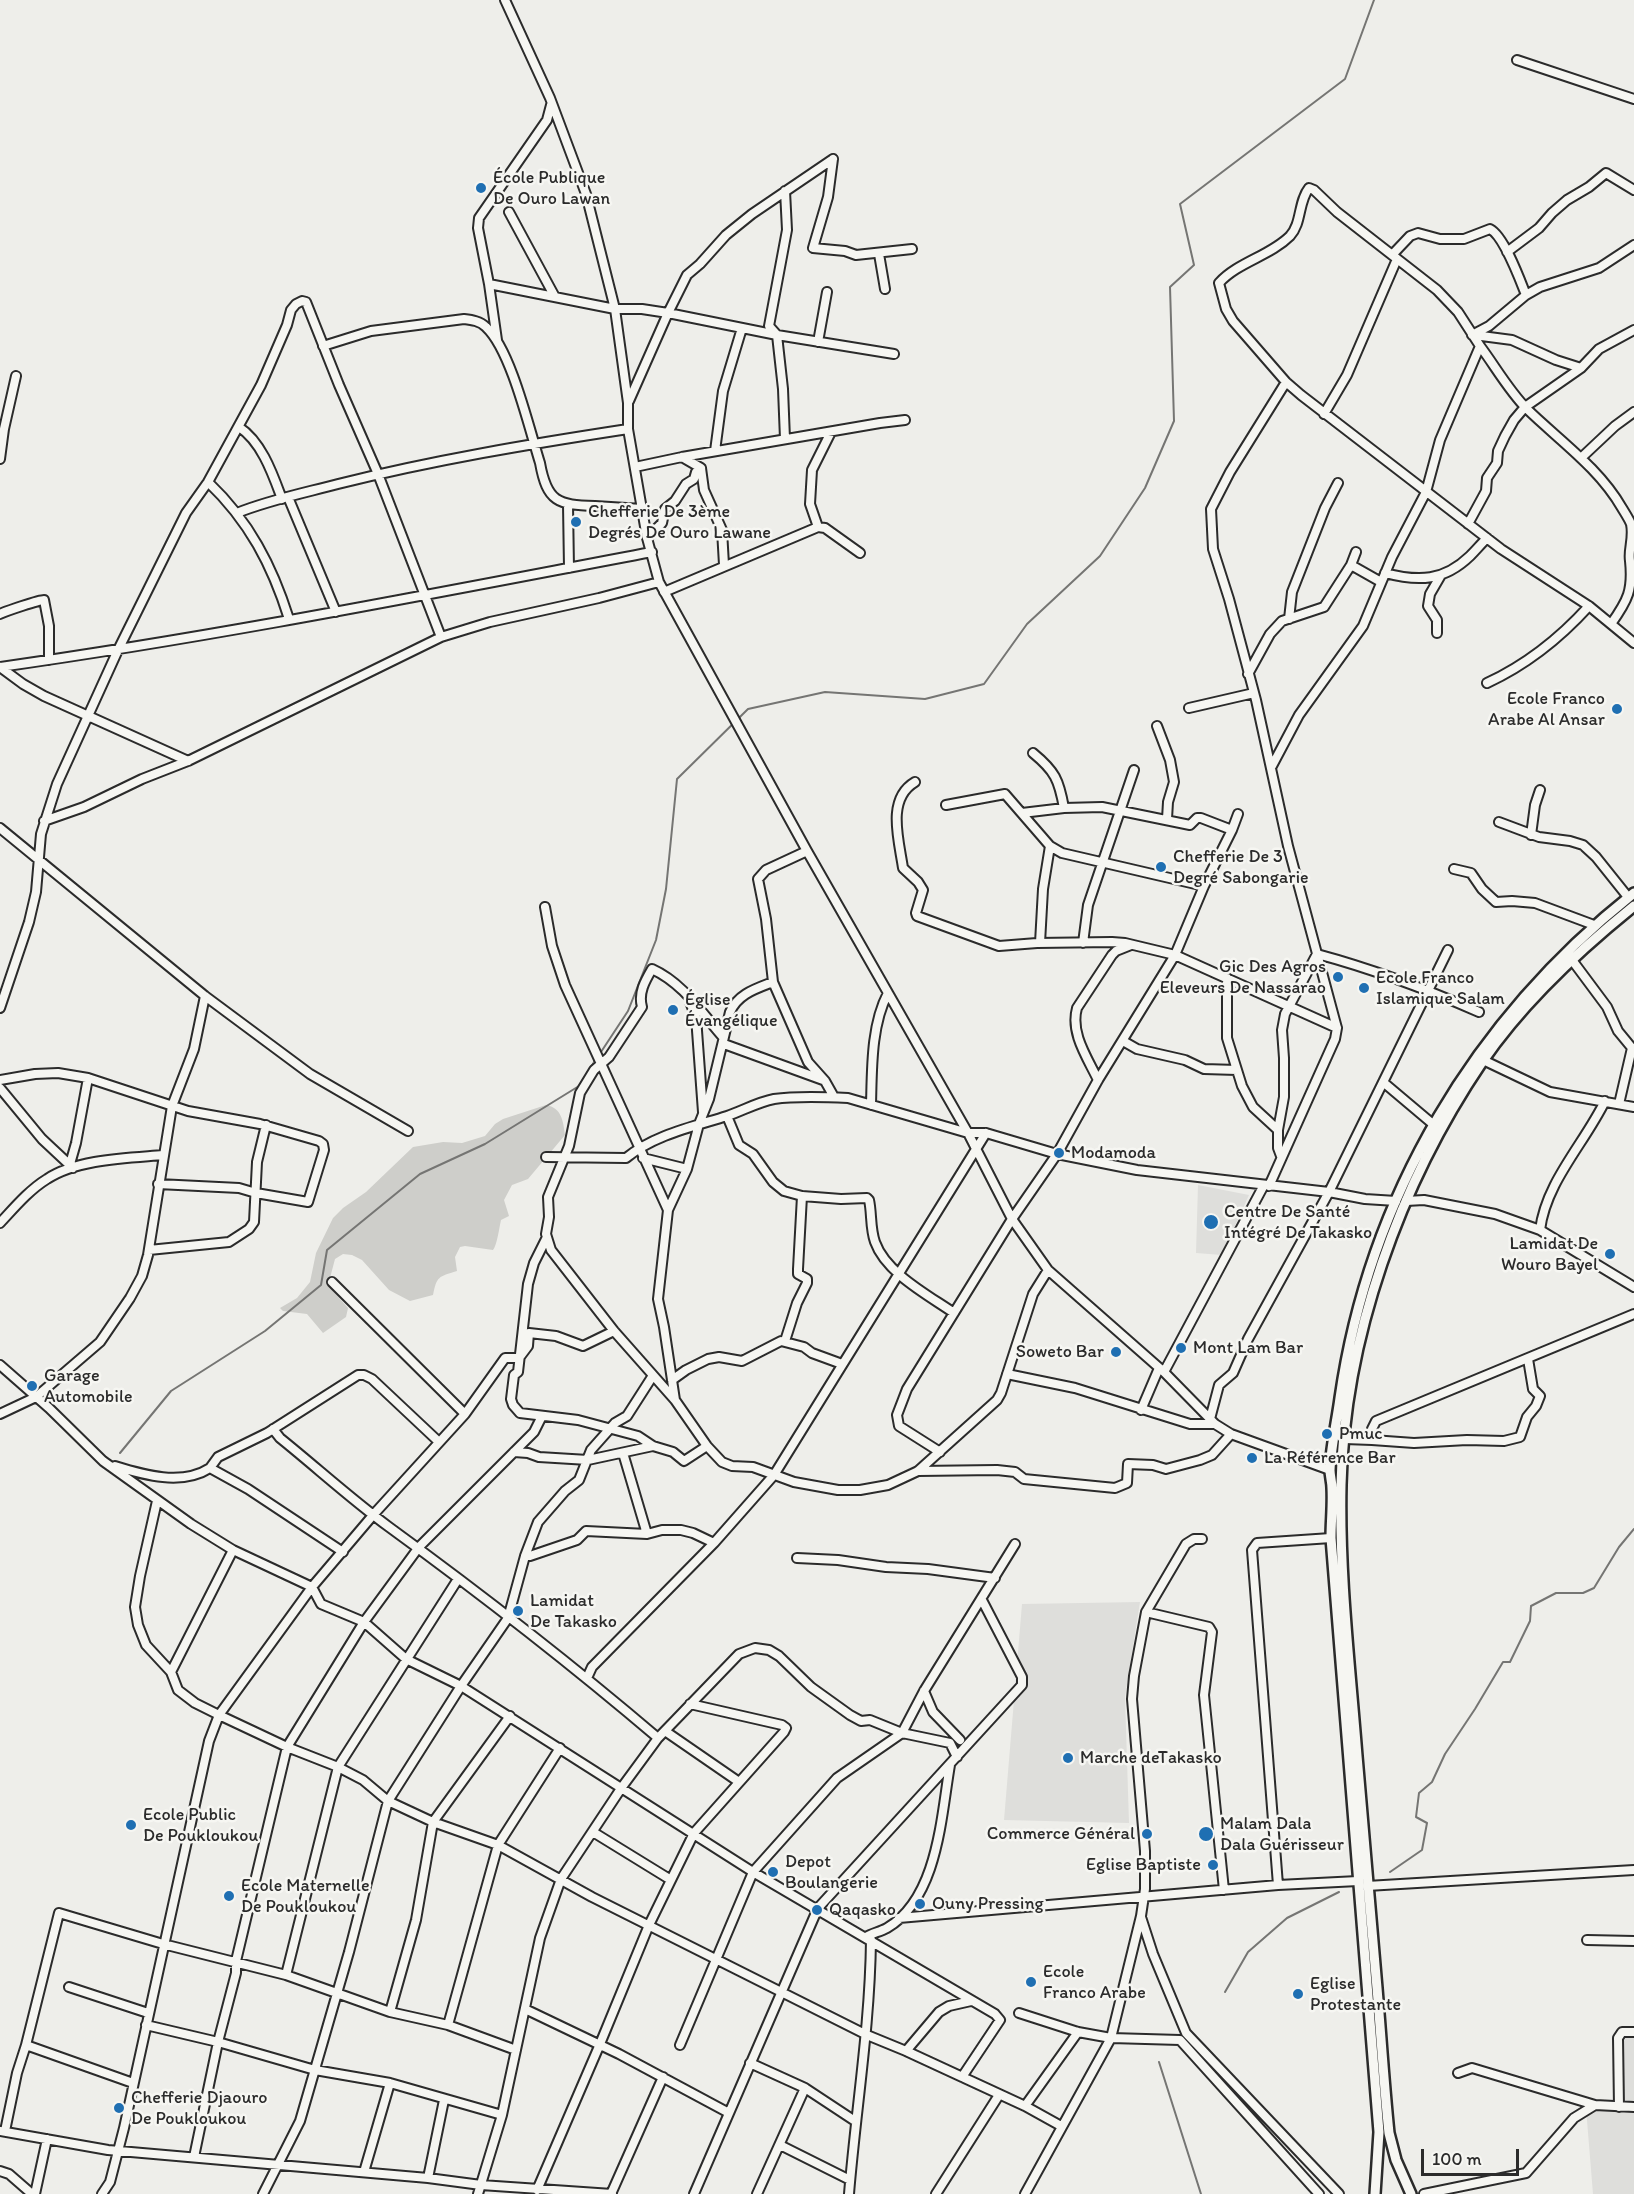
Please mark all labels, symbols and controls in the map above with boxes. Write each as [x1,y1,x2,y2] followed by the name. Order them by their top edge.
[493,167,610,210] place label: École Publique De Ouro Lawan
[474,181,488,195] marker: École Publique De Ouro Lawan
[588,501,771,544] place label: Chefferie De 3ème Degrés De Ouro Lawane
[569,515,583,529] marker: Chefferie De 3ème Degrés De Ouro Lawane
[1488,688,1605,730] place label: Ecole Franco Arabe Al Ansar
[1610,702,1624,716] marker: Ecole Franco Arabe Al Ansar
[1173,846,1309,888] place label: Chefferie De 3 Degré Sabongarie
[1154,860,1168,874] marker: Chefferie De 3 Degré Sabongarie
[1160,956,1326,998] place label: Gic Des Agros Eleveurs De Nassarao
[1376,967,1505,1010] place label: Ecole Franco Islamique Salam
[1331,970,1345,984] marker: Gic Des Agros Eleveurs De Nassarao
[1357,981,1371,995] marker: Ecole Franco Islamique Salam
[685,989,777,1032] place label: Église Évangélique
[666,1003,680,1017] marker: Église Évangélique
[1071,1142,1156,1164] place label: Modamoda
[1052,1146,1066,1160] marker: Modamoda
[1224,1201,1372,1244] place label: Centre De Santé Intégré De Takasko
[1202,1213,1220,1231] marker: Centre De Santé Intégré De Takasko
[1501,1233,1598,1276] place label: Lamidat De Wouro Bayel
[1603,1247,1617,1261] marker: Lamidat De Wouro Bayel
[1193,1337,1303,1359] place label: Mont Lam Bar
[1016,1341,1104,1363] place label: Soweto Bar
[1174,1341,1188,1355] marker: Mont Lam Bar
[1109,1345,1123,1359] marker: Soweto Bar
[44,1365,133,1408] place label: Garage Automobile
[25,1379,39,1393] marker: Garage Automobile
[1339,1423,1383,1445] place label: Pmuc
[1320,1427,1334,1441] marker: Pmuc
[1264,1447,1396,1469] place label: La Référence Bar
[1245,1451,1259,1465] marker: La Référence Bar
[530,1590,617,1632] place label: Lamidat De Takasko
[511,1604,525,1618] marker: Lamidat De Takasko
[1080,1747,1222,1769] place label: Marche deTakasko
[1061,1751,1075,1765] marker: Marche deTakasko
[143,1804,258,1846] place label: Ecole Public De Poukloukou
[1220,1813,1344,1856] place label: Malam Dala Dala Guérisseur
[124,1818,138,1832] marker: Ecole Public De Poukloukou
[987,1823,1135,1845] place label: Commerce Général
[1197,1825,1215,1843] marker: Malam Dala Dala Guérisseur
[1140,1827,1154,1841] marker: Commerce Général
[785,1851,878,1894] place label: Depot Boulangerie
[1086,1854,1201,1876] place label: Eglise Baptiste
[1206,1858,1220,1872] marker: Eglise Baptiste
[766,1865,780,1879] marker: Depot Boulangerie
[241,1875,369,1918] place label: Ecole Maternelle De Poukloukou
[222,1889,236,1903] marker: Ecole Maternelle De Poukloukou
[932,1893,1044,1915] place label: Ouny Pressing
[913,1897,927,1911] marker: Ouny Pressing
[829,1899,896,1921] place label: Qaqasko
[810,1903,824,1917] marker: Qaqasko
[1043,1961,1146,2004] place label: Ecole Franco Arabe
[1310,1973,1401,2016] place label: Eglise Protestante
[1024,1975,1038,1989] marker: Ecole Franco Arabe
[1291,1987,1305,2001] marker: Eglise Protestante
[131,2087,267,2130] place label: Chefferie Djaouro De Poukloukou
[112,2101,126,2115] marker: Chefferie Djaouro De Poukloukou
[1424,2137,1522,2175] scale bar
[1432,2148,1482,2170] text: 100 m

